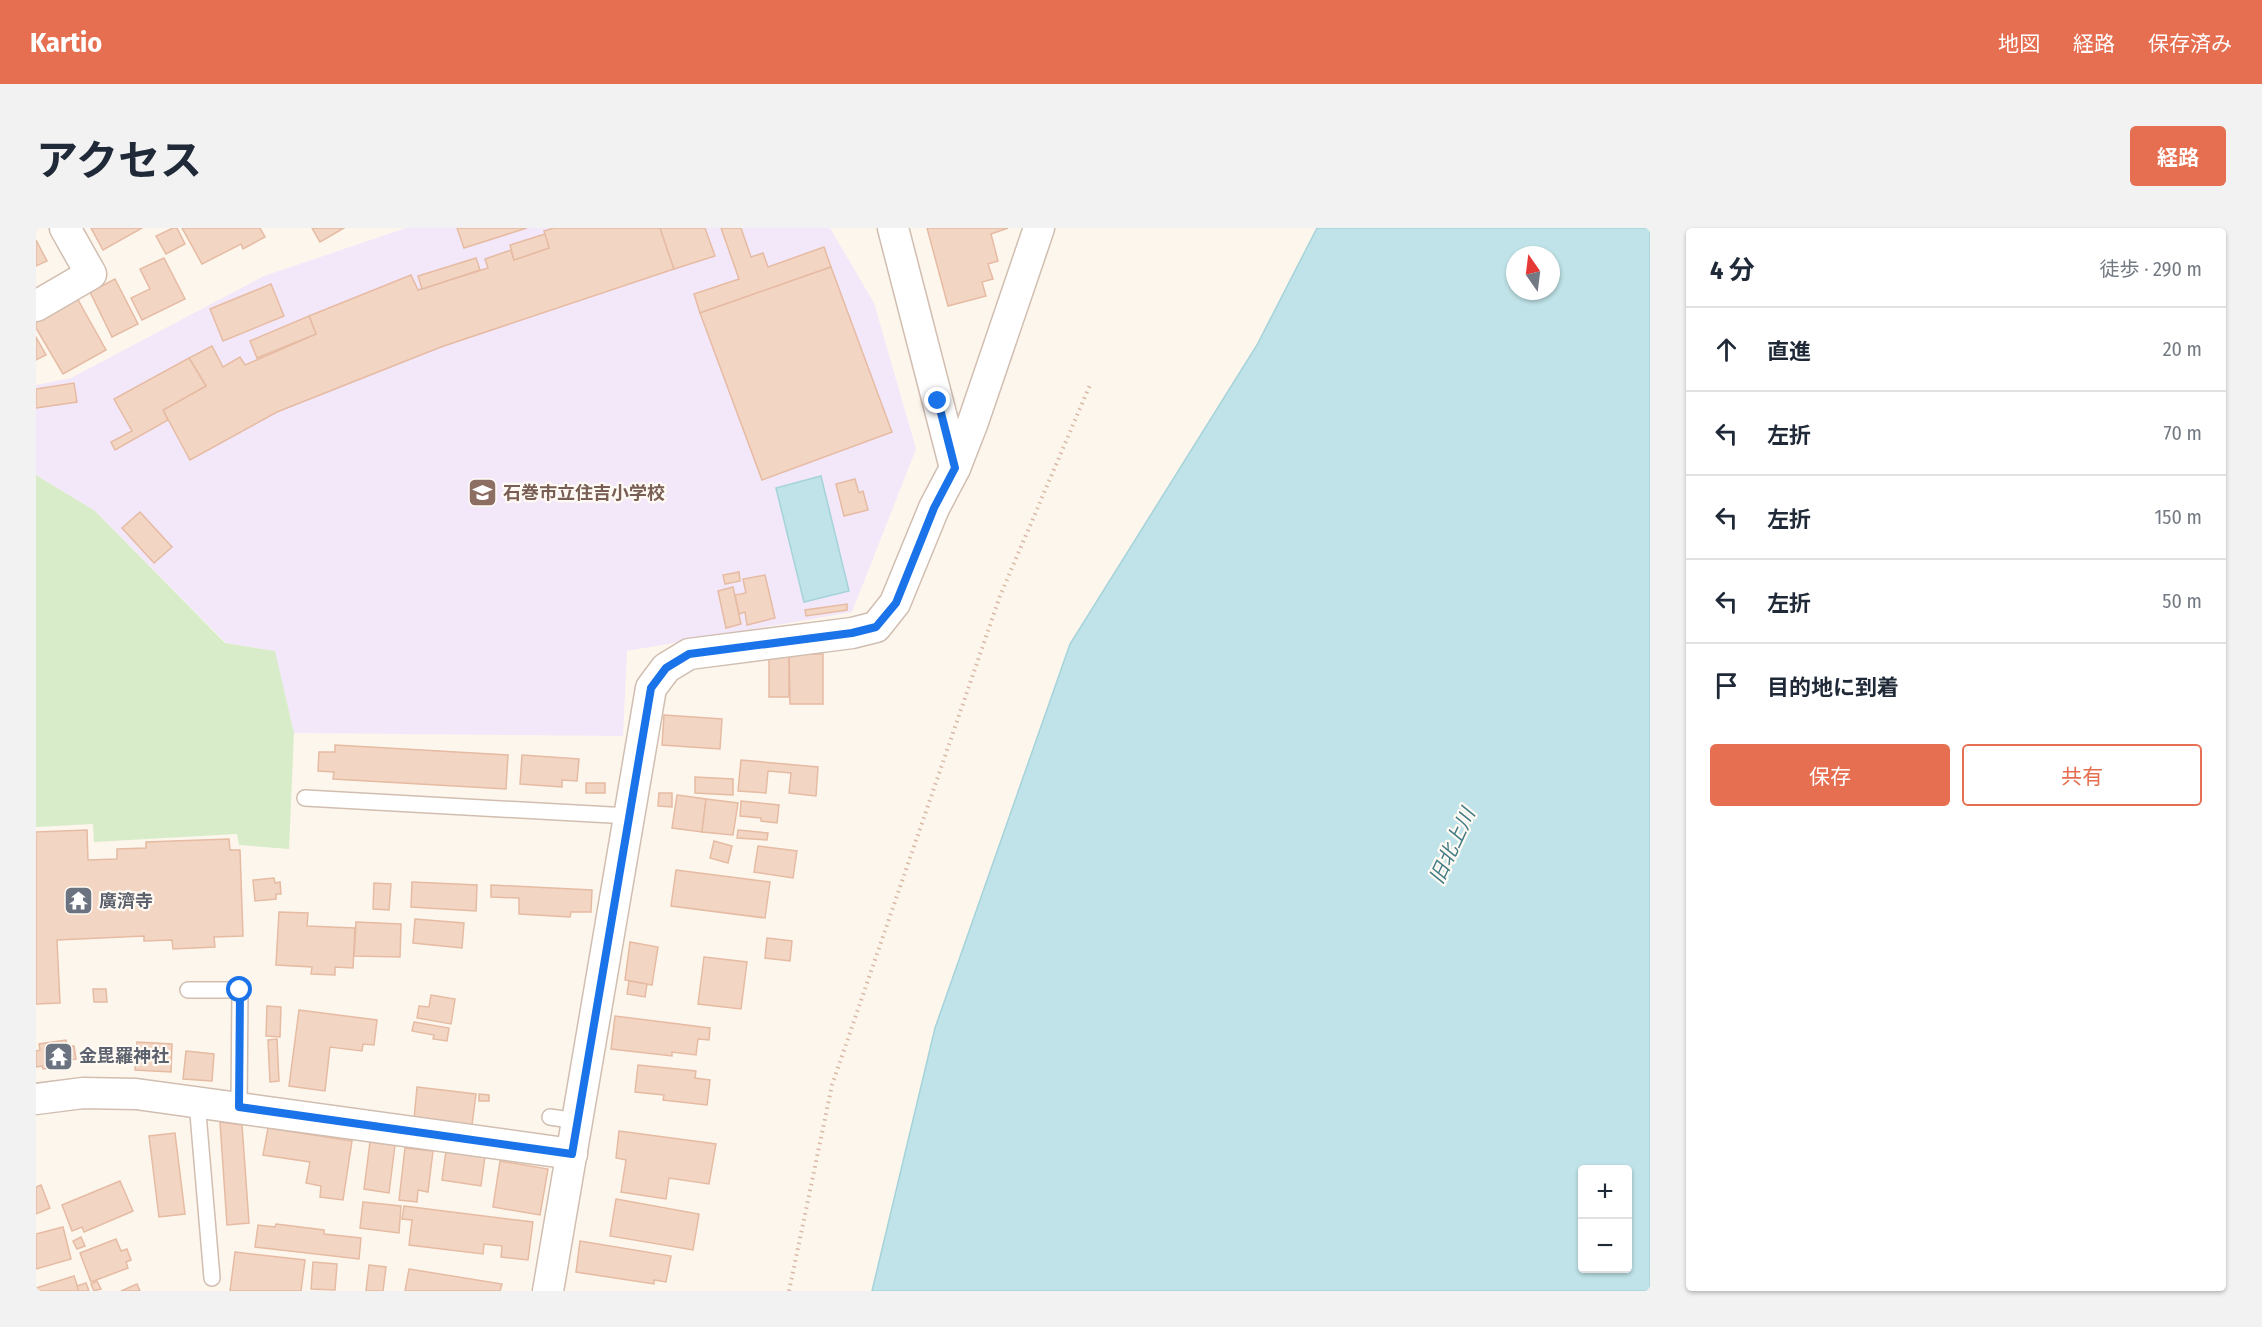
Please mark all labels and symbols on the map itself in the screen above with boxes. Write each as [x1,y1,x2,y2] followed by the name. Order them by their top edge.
[1506,246,1560,300] north arrow
[924,387,950,413] route end
[466,477,498,509] school or university icon: 石巻市立住吉小学校
[503,482,665,504] place label: 石巻市立住吉小学校
[1424,803,1481,887] water label: 旧北上川
[62,885,94,917] temple icon: 廣濟寺
[99,890,153,912] place label: 廣濟寺
[226,976,252,1002] route start
[42,1040,74,1072] temple icon: 金毘羅神社
[79,1045,169,1067] place label: 金毘羅神社

